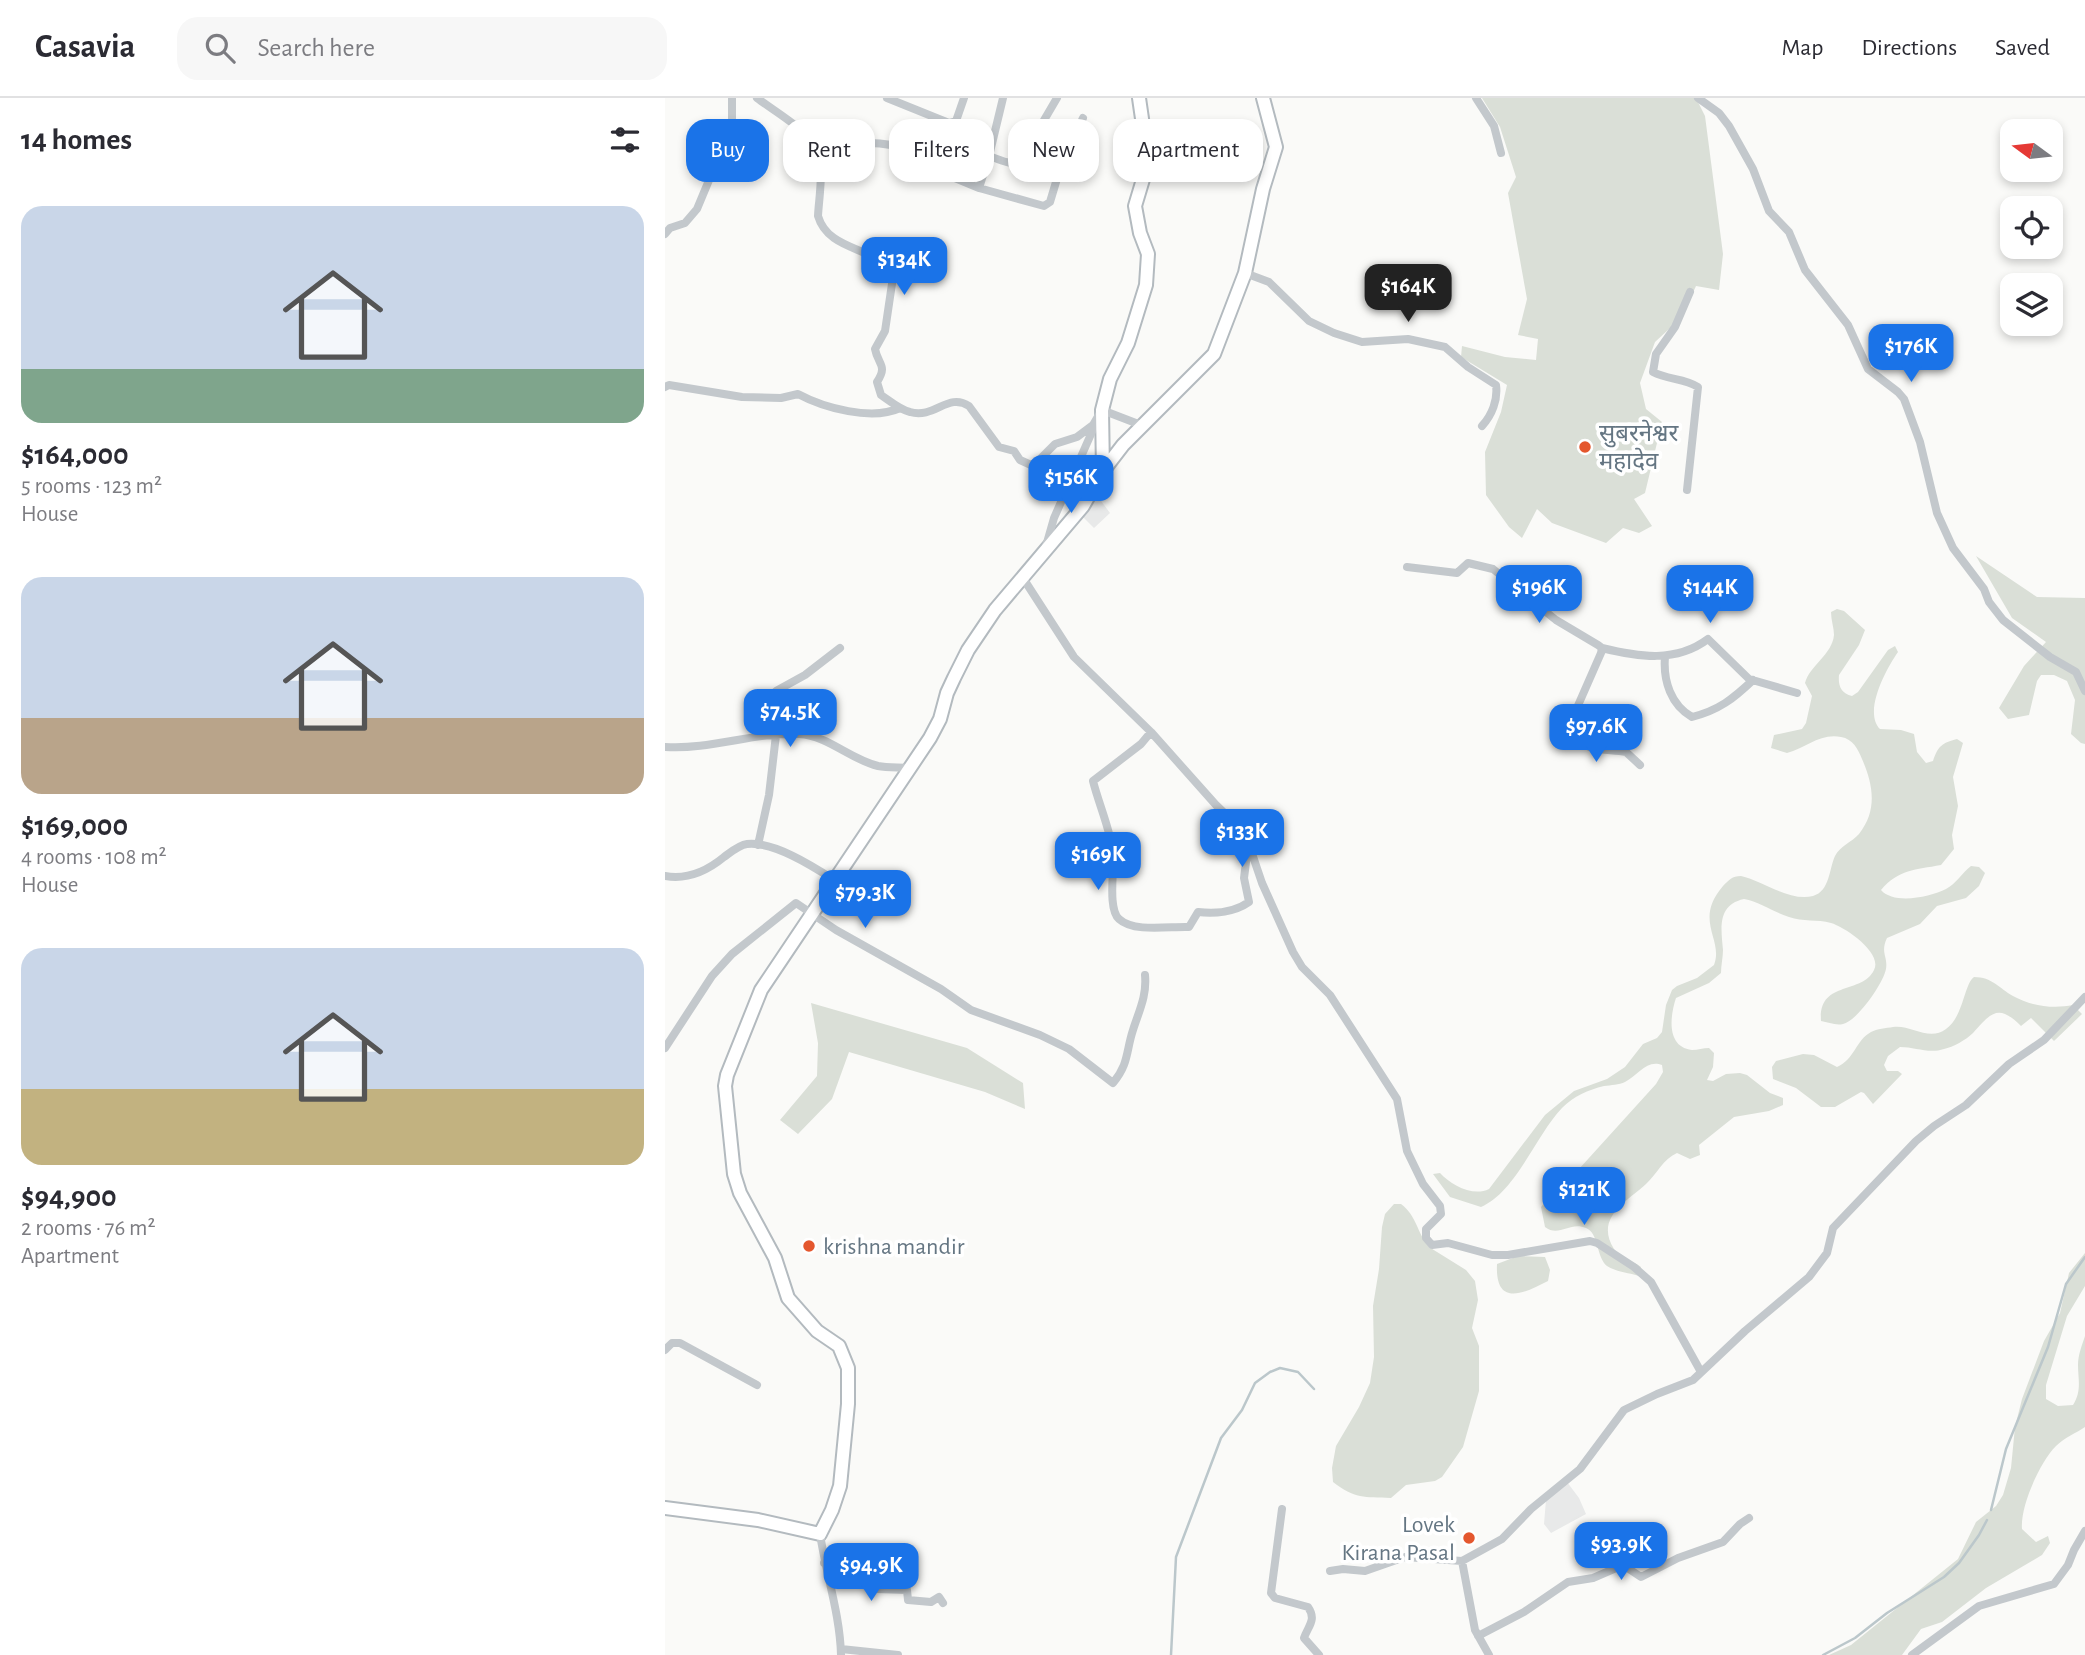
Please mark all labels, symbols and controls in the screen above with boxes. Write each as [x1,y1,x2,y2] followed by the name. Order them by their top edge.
[177,17,667,80] search box
[201,29,239,67] icon: search
[35,31,135,64] text: Casavia
[257,35,375,61] text: Search here
[1781,36,1823,60] text: Map
[1861,36,1957,60] text: Directions
[1995,36,2050,60] text: Saved
[686,119,769,182] chip: Buy
[783,119,875,182] chip: Rent
[889,119,994,182] chip: Filters
[1008,119,1099,182] chip: New
[1113,119,1263,182] chip: Apartment
[2000,119,2063,182] north arrow
[2000,119,2063,336] map controls
[606,121,644,159] icon: filters
[21,125,132,155] text: 14 homes
[2000,196,2063,259] button: locate
[855,238,953,297] pin: $134K
[877,248,931,271] text: $134K
[270,252,396,378] icon: home
[1359,264,1457,324] pin: $164K
[2000,273,2063,336] button: layers
[1381,275,1435,298] text: $164K
[1862,324,1960,384] pin: $176K
[1884,335,1938,358] text: $176K
[1599,419,1680,474] place label: सुबरनेश्वर महादेव
[1577,439,1593,455] marker: सुबरनेश्वर महादेव
[21,440,129,470] text: $164,000
[1022,456,1120,515] pin: $156K
[1044,466,1098,489] text: $156K
[21,475,162,498] text: 5 rooms · 123 m²
[21,503,78,526] text: House
[1490,566,1588,625] pin: $196K
[1661,566,1759,625] pin: $144K
[1512,576,1566,599] text: $196K
[1682,576,1738,599] text: $144K
[270,623,396,749] icon: home
[733,690,847,749] pin: $74.5K
[760,700,820,723] text: $74.5K
[1539,704,1653,764] pin: $97.6K
[1565,715,1627,738] text: $97.6K
[1193,810,1291,869] pin: $133K
[21,811,128,841] text: $169,000
[1216,820,1268,843] text: $133K
[1049,832,1147,892] pin: $169K
[1071,843,1125,866] text: $169K
[21,846,167,869] text: 4 rooms · 108 m²
[808,870,922,930] pin: $79.3K
[21,874,78,897] text: House
[835,881,895,904] text: $79.3K
[270,994,396,1120] icon: home
[1535,1168,1633,1227] pin: $121K
[1558,1178,1610,1201] text: $121K
[21,1182,117,1212] text: $94,900
[21,1217,155,1240] text: 2 rooms · 76 m²
[823,1235,965,1259] place label: krishna mandir
[801,1238,817,1254] marker: krishna mandir
[21,1245,119,1268] text: Apartment
[1341,1513,1455,1565] place label: Lovek Kirana Pasal
[1564,1522,1678,1582] pin: $93.9K
[1461,1530,1477,1546] marker: Lovek Kirana Pasal
[1590,1533,1652,1556] text: $93.9K
[814,1544,928,1603] pin: $94.9K
[840,1554,902,1577] text: $94.9K

